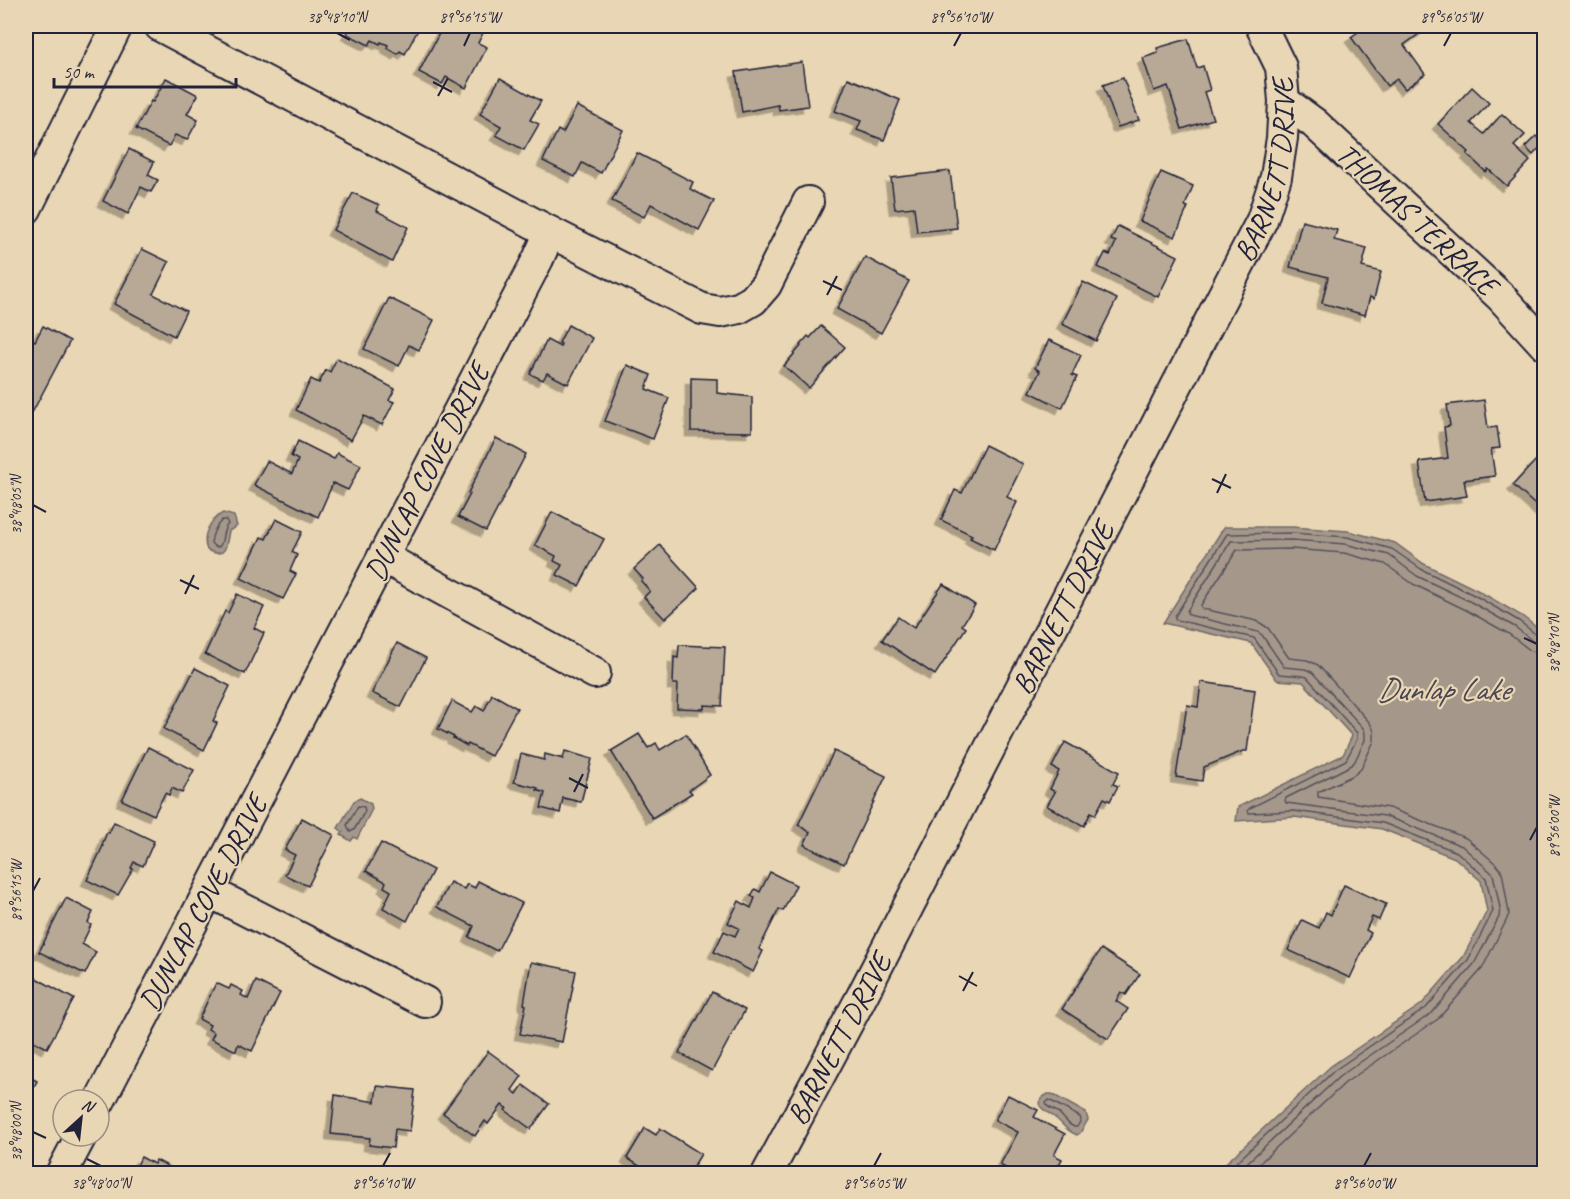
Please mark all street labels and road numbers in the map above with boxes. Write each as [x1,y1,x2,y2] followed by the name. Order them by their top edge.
[1225,72,1304,268] street label: BARNETT DRIVE
[1328,135,1508,306] street label: THOMAS TERRACE
[356,354,500,587] street label: DUNLAP COVE DRIVE
[1003,512,1125,701] street label: BARNETT DRIVE
[130,785,278,1017] street label: DUNLAP COVE DRIVE
[778,943,902,1131] street label: BARNETT DRIVE

